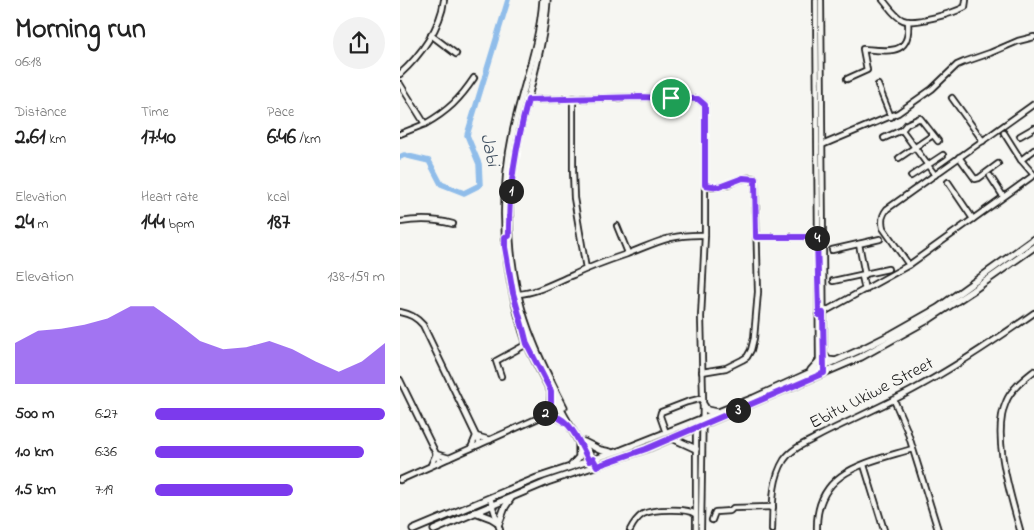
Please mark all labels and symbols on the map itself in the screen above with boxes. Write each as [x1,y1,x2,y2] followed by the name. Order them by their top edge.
[650,77,692,119] pin
[472,131,506,171] water label: Jabi
[498,178,524,204] pin: 1
[804,226,830,250] pin: 4
[805,351,939,437] street label: Ebitu Ukiwe Street
[726,398,750,422] pin: 3
[532,400,558,426] pin: 2

